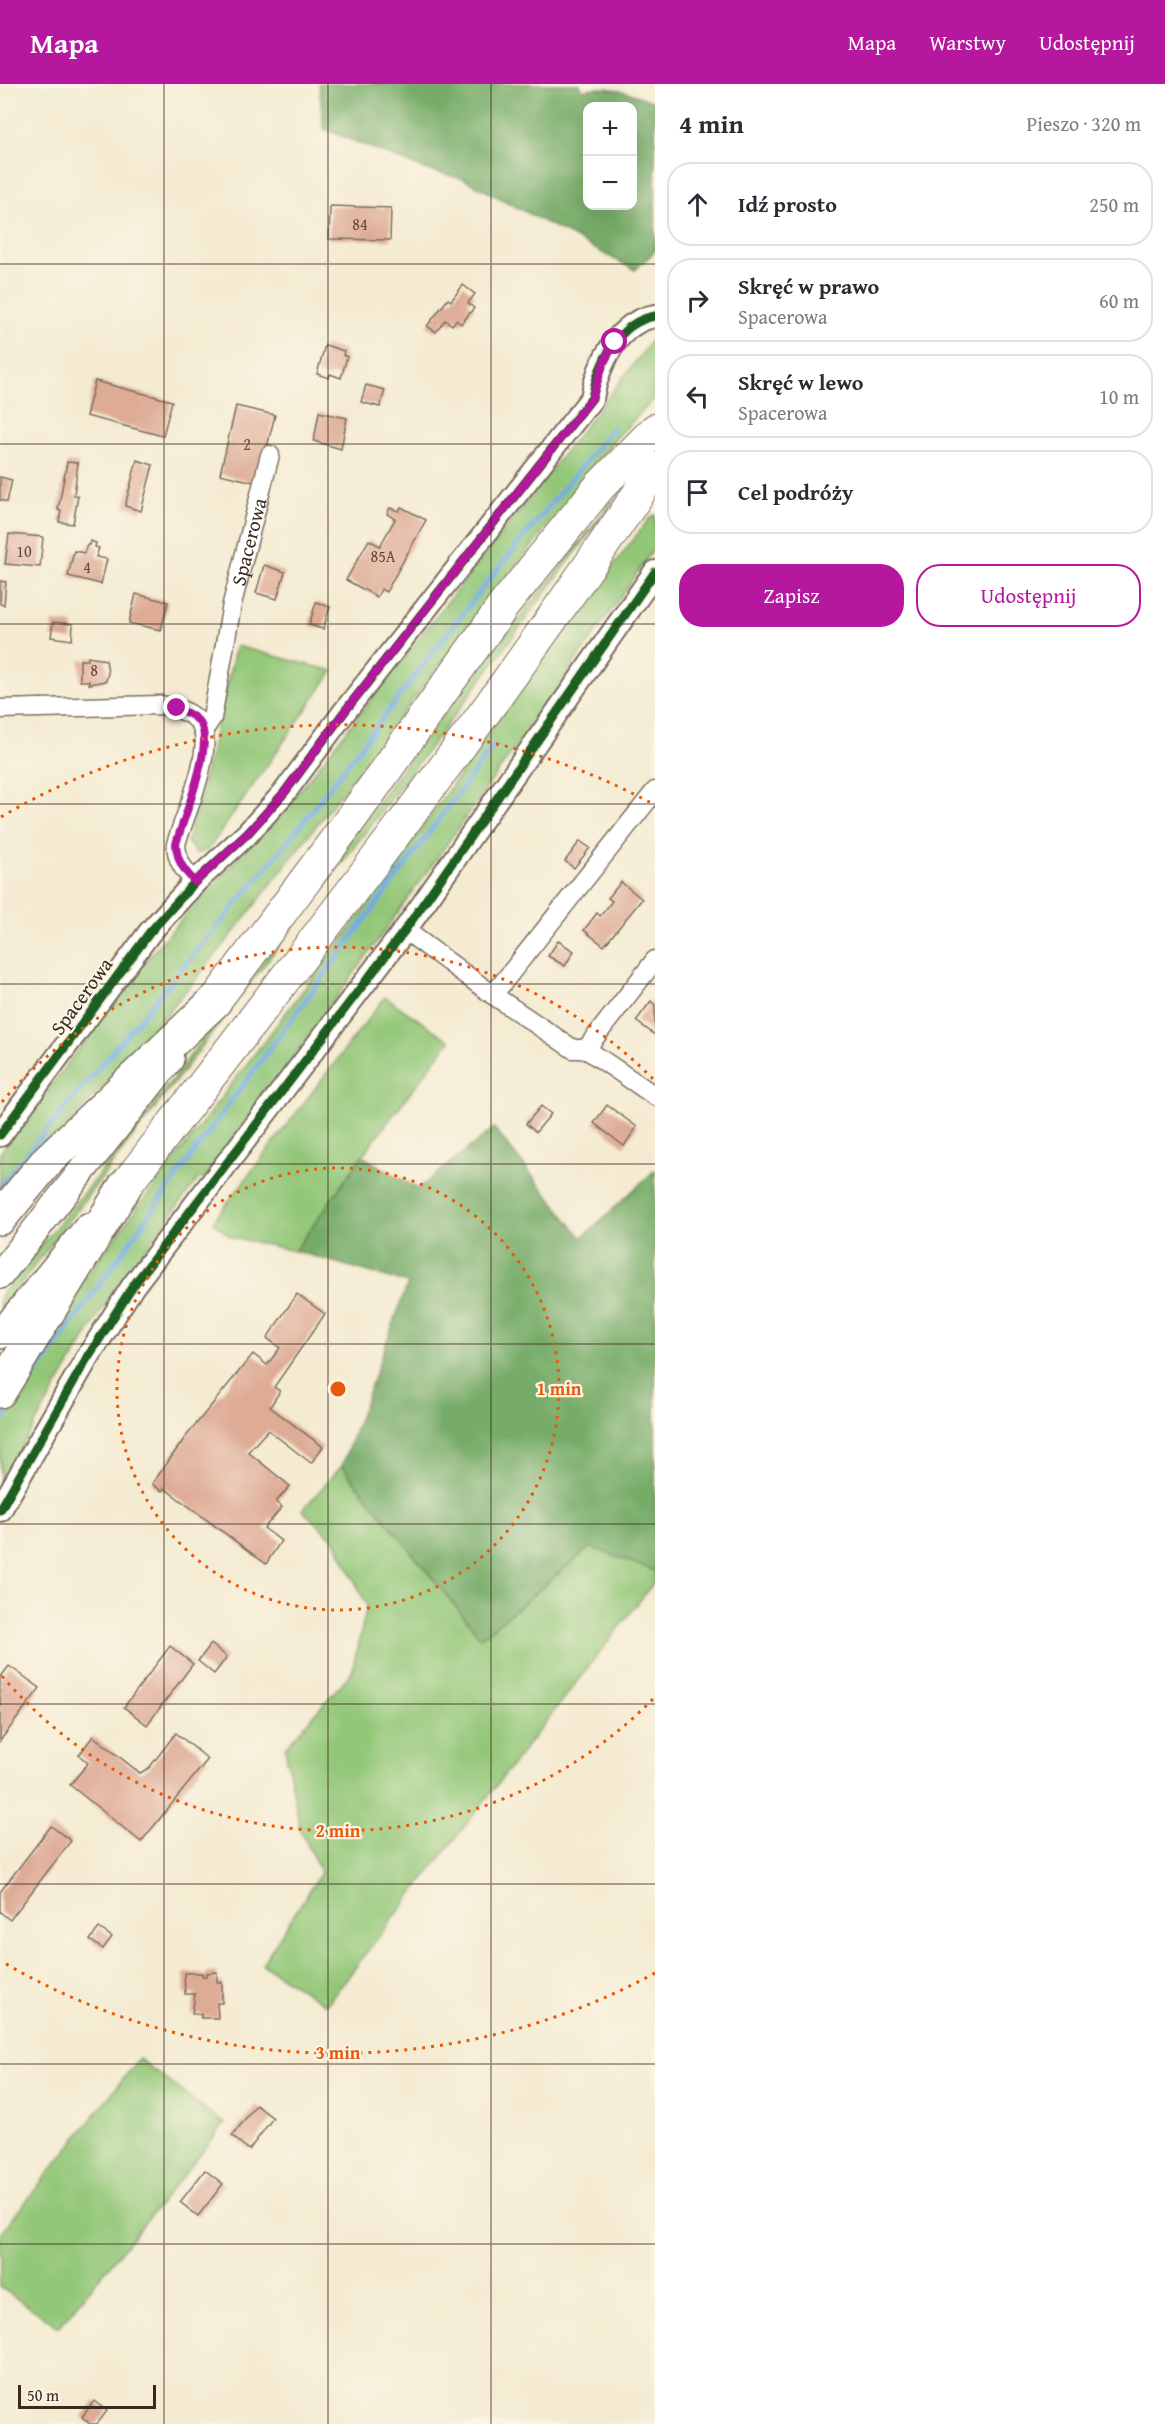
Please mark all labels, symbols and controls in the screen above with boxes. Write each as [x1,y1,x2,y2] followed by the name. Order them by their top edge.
[30,22,99,63] text: Mapa
[848,27,896,58] text: Mapa
[929,27,1006,58] text: Warstwy
[1039,27,1135,58] text: Udostępnij
[583,102,637,210] map controls
[583,102,637,156] button: +
[679,104,744,143] text: 4 min
[1027,109,1141,138] text: Pieszo · 320 m
[583,156,637,210] button: −
[681,188,714,221] icon: ahead
[738,188,837,220] text: Idź prosto
[1089,190,1139,219] text: 250 m
[352,212,368,236] house number: 84
[738,270,879,302] text: Skręć w prawo
[681,284,714,317] icon: right
[1099,286,1139,315] text: 60 m
[738,302,827,331] text: Spacerowa
[601,328,627,354] route start
[738,366,864,398] text: Skręć w lewo
[681,380,714,413] icon: left
[1099,382,1139,411] text: 10 m
[738,398,827,427] text: Spacerowa
[243,432,251,456] house number: 2
[681,476,714,509] icon: arrive
[738,476,853,508] text: Cel podróży
[223,494,273,588] street label: Spacerowa
[16,539,32,563] house number: 10
[370,544,396,568] house number: 85A
[83,555,91,579] house number: 4
[679,564,904,627] button: Zapisz
[916,564,1141,627] button: Udostępnij
[90,658,98,682] house number: 8
[163,694,189,720] route end
[43,951,119,1041] street label: Spacerowa
[537,1375,582,1402] text: 1 min
[328,1379,348,1399] centre of rings
[316,1817,361,1844] text: 2 min
[316,2039,361,2066] text: 3 min
[18,2382,156,2410] scale bar
[27,2383,59,2407] text: 50 m

